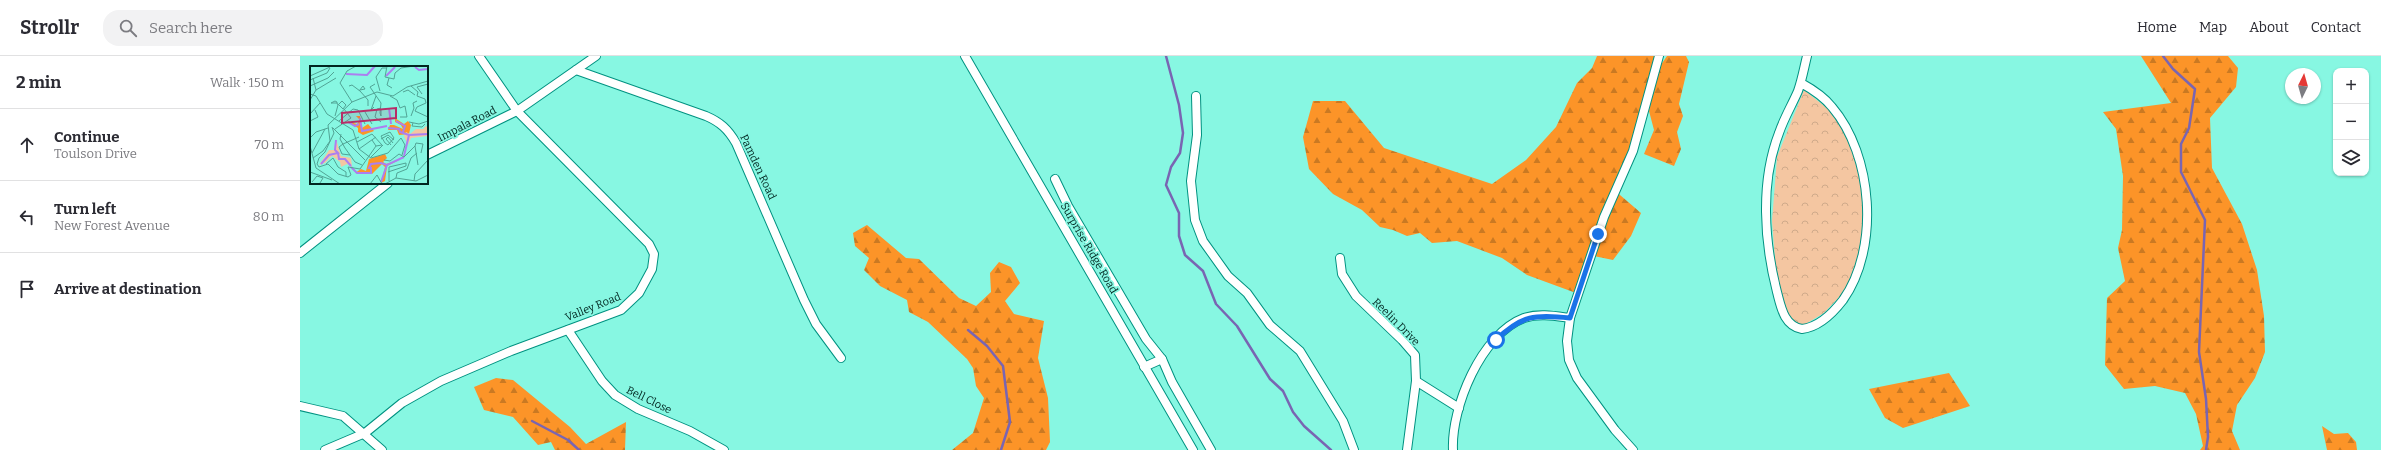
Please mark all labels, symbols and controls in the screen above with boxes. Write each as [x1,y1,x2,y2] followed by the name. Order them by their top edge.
[103,10,383,46] search box
[20,16,79,39] text: Strollr
[117,17,139,39] icon: search
[149,19,232,37] text: Search here
[2137,19,2177,36] text: Home
[2199,19,2227,36] text: Map
[2249,19,2289,36] text: About
[2311,19,2361,36] text: Contact
[310,66,428,184] inset map
[2285,68,2321,104] north arrow
[2333,68,2369,176] map controls
[2333,68,2369,104] button: +
[16,72,61,93] text: 2 min
[210,75,284,90] text: Walk · 150 m
[436,103,499,144] street label: Impala Road
[2333,104,2369,140] button: −
[54,128,120,146] text: Continue
[737,132,779,202] street label: Pamden Road
[16,134,38,156] icon: ahead
[254,137,284,152] text: 70 m
[2333,140,2369,176] button: layers
[54,146,137,161] text: Toulson Drive
[54,200,116,218] text: Turn left
[1058,200,1121,296] street label: Surprise Ridge Road
[16,206,38,228] icon: left
[253,209,284,224] text: 80 m
[54,218,170,233] text: New Forest Avenue
[1589,225,1607,243] route end
[16,278,38,300] icon: arrive
[54,280,201,298] text: Arrive at destination
[563,290,623,324] street label: Valley Road
[1370,296,1422,348] street label: Reelin Drive
[1487,331,1505,349] route start
[624,383,674,417] street label: Bell Close

